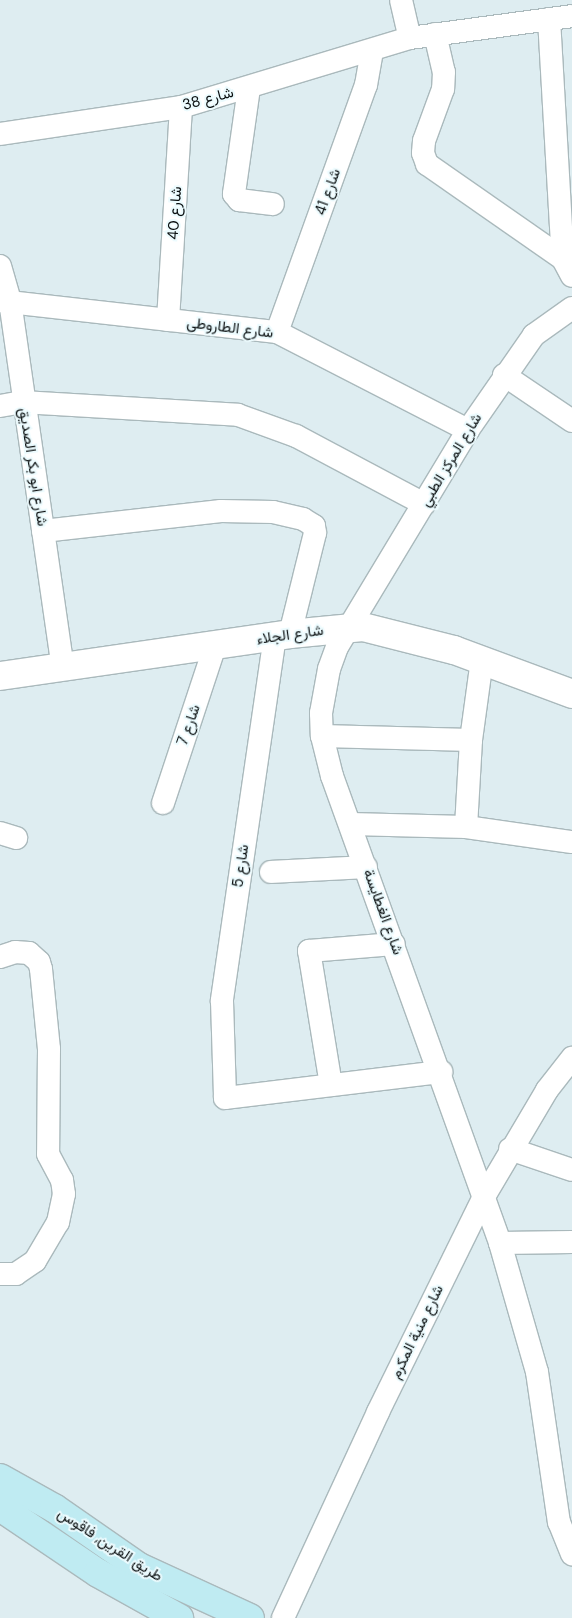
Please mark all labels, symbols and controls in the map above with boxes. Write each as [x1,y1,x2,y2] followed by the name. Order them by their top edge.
[180,84,236,114] street label: شارع 38
[311,166,345,218] street label: شارع 41
[164,186,186,240] street label: شارع 40
[186,314,274,342] street label: شارع الطاروطى
[15,407,51,527] street label: شارع ابو بكر الصديق
[416,410,486,510] street label: شارع المركز الطبي
[255,621,325,649] street label: شارع الجلاء
[174,702,204,748] street label: شارع 7
[229,843,253,889] street label: شارع 5
[359,867,407,957] street label: شارع الغطايسة
[387,1282,447,1382] street label: شارع منية المكرم
[54,1504,166,1586] street label: طريق القرين, فاقوس

